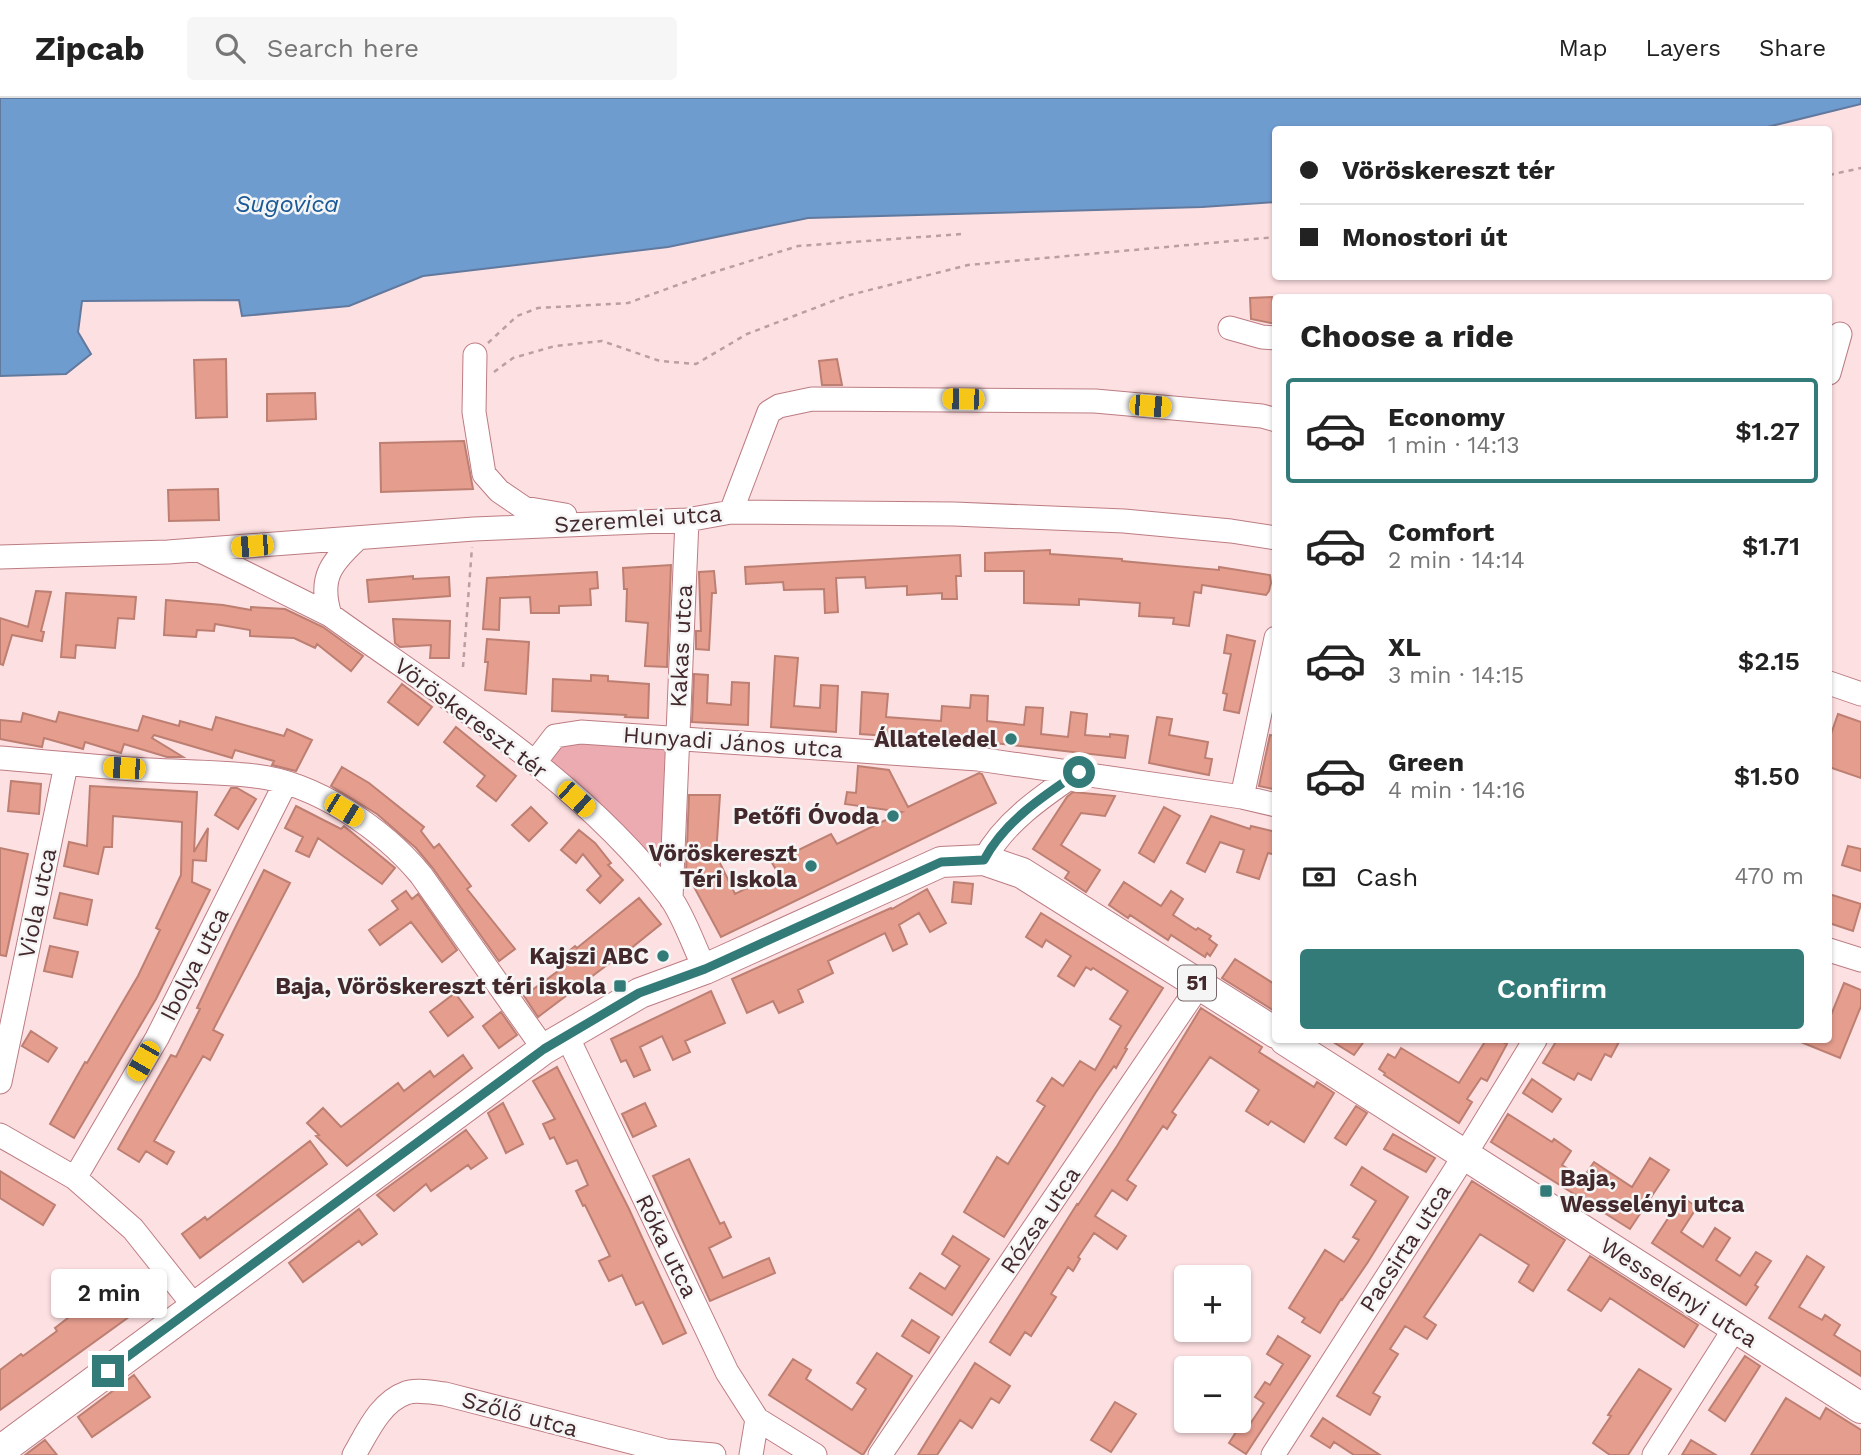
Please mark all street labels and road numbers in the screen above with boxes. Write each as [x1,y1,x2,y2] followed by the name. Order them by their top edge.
[553,500,723,539] street label: Szeremlei utca
[665,584,698,708] street label: Kakas utca
[389,652,552,785] street label: Vöröskereszt tér
[622,721,844,764] street label: Hunyadi János utca
[13,846,62,961] street label: Viola utca
[154,903,234,1025] street label: Ibolya utca
[1178,966,1216,1001] road number: 51
[995,1162,1086,1279] street label: Rózsa utca
[1354,1179,1457,1317] street label: Pacsirta utca
[630,1190,703,1302] street label: Róka utca
[1595,1232,1762,1353] street label: Wesselényi utca
[459,1386,581,1443] street label: Szőlő utca

